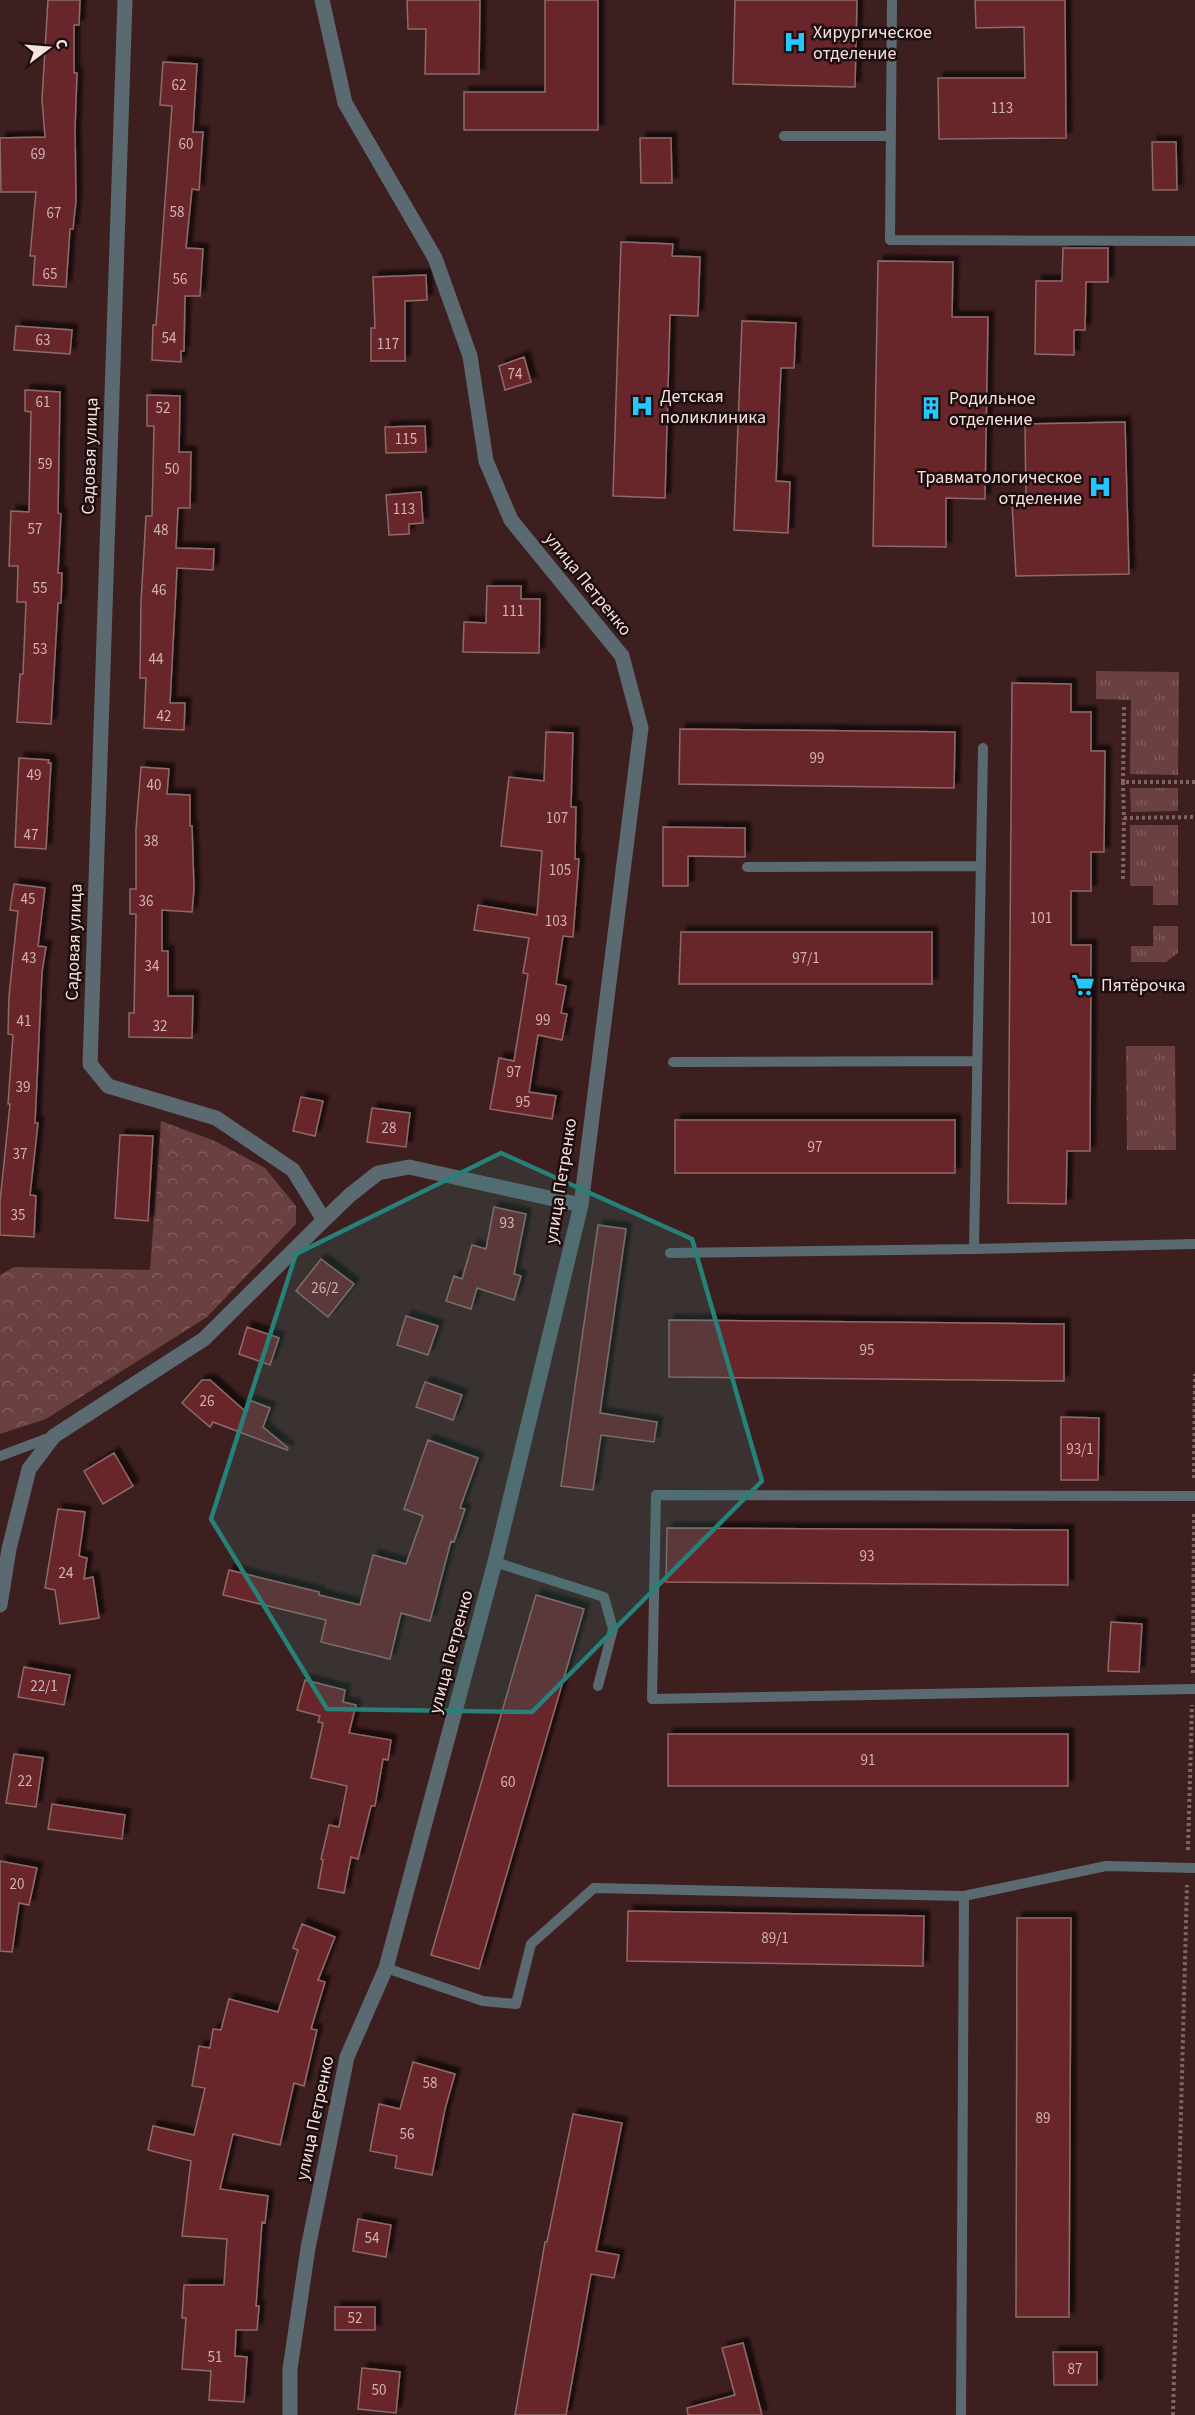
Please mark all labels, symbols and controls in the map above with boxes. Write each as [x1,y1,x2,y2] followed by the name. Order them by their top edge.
[18,18,78,78] north arrow
[813,20,932,66] place label: Хирургическое отделение
[782,29,808,55] hospital icon: Хирургическое отделение
[50,37,73,52] text: С
[172,75,186,96] house number: 62
[991,98,1013,119] house number: 113
[179,134,193,155] house number: 60
[31,144,45,165] house number: 69
[170,202,184,223] house number: 58
[47,203,61,224] house number: 67
[43,264,57,285] house number: 65
[173,269,187,290] house number: 56
[162,328,177,349] house number: 54
[36,330,50,351] house number: 63
[377,334,399,355] house number: 117
[508,364,523,385] house number: 74
[660,384,766,430] place label: Детская поликлиника
[949,386,1036,432] place label: Родильное отделение
[36,392,50,413] house number: 61
[629,393,655,419] hospital icon: Детская поликлиника
[918,395,944,421] building icon: Родильное отделение
[75,397,105,515] street label: Садовая улица
[156,398,170,419] house number: 52
[395,429,417,450] house number: 115
[38,454,52,475] house number: 59
[165,459,179,480] house number: 50
[917,465,1082,511] place label: Травматологическое отделение
[1087,474,1113,500] hospital icon: Травматологическое отделение
[393,499,415,520] house number: 113
[28,519,42,540] house number: 57
[154,520,168,541] house number: 48
[538,527,638,641] street label: улица Петренко
[33,578,47,599] house number: 55
[152,580,166,601] house number: 46
[502,601,524,622] house number: 111
[33,639,47,660] house number: 53
[149,649,164,670] house number: 44
[157,706,171,727] house number: 42
[810,748,824,769] house number: 99
[27,765,41,786] house number: 49
[147,775,161,796] house number: 40
[546,808,568,829] house number: 107
[24,825,38,846] house number: 47
[144,831,158,852] house number: 38
[549,860,571,881] house number: 105
[59,883,89,1001] street label: Садовая улица
[21,889,35,910] house number: 45
[139,891,153,912] house number: 36
[1030,908,1052,929] house number: 101
[545,911,567,932] house number: 103
[22,948,36,969] house number: 43
[792,948,820,969] house number: 97/1
[145,956,160,977] house number: 34
[1070,972,1096,998] supermarket icon: Пятёрочка
[1101,973,1186,998] place label: Пятёрочка
[536,1010,550,1031] house number: 99
[17,1011,31,1032] house number: 41
[153,1016,167,1037] house number: 32
[507,1062,521,1083] house number: 97
[16,1077,30,1098] house number: 39
[516,1092,530,1113] house number: 95
[539,1116,583,1246] street label: улица Петренко
[382,1118,396,1139] house number: 28
[808,1137,822,1158] house number: 97
[13,1144,27,1165] house number: 37
[11,1205,25,1226] house number: 35
[500,1213,514,1234] house number: 93
[311,1278,339,1299] house number: 26/2
[860,1340,874,1361] house number: 95
[200,1391,214,1412] house number: 26
[1066,1439,1094,1460] house number: 93/1
[860,1546,874,1567] house number: 93
[59,1563,74,1584] house number: 24
[423,1588,479,1716] street label: улица Петренко
[30,1676,58,1697] house number: 22/1
[861,1750,875,1771] house number: 91
[18,1771,32,1792] house number: 22
[501,1772,515,1793] house number: 60
[10,1874,24,1895] house number: 20
[761,1928,789,1949] house number: 89/1
[290,2053,340,2183] street label: улица Петренко
[423,2073,437,2094] house number: 58
[1036,2108,1050,2129] house number: 89
[400,2124,414,2145] house number: 56
[365,2228,380,2249] house number: 54
[348,2308,362,2329] house number: 52
[208,2347,222,2368] house number: 51
[1068,2359,1082,2380] house number: 87
[372,2380,386,2401] house number: 50

